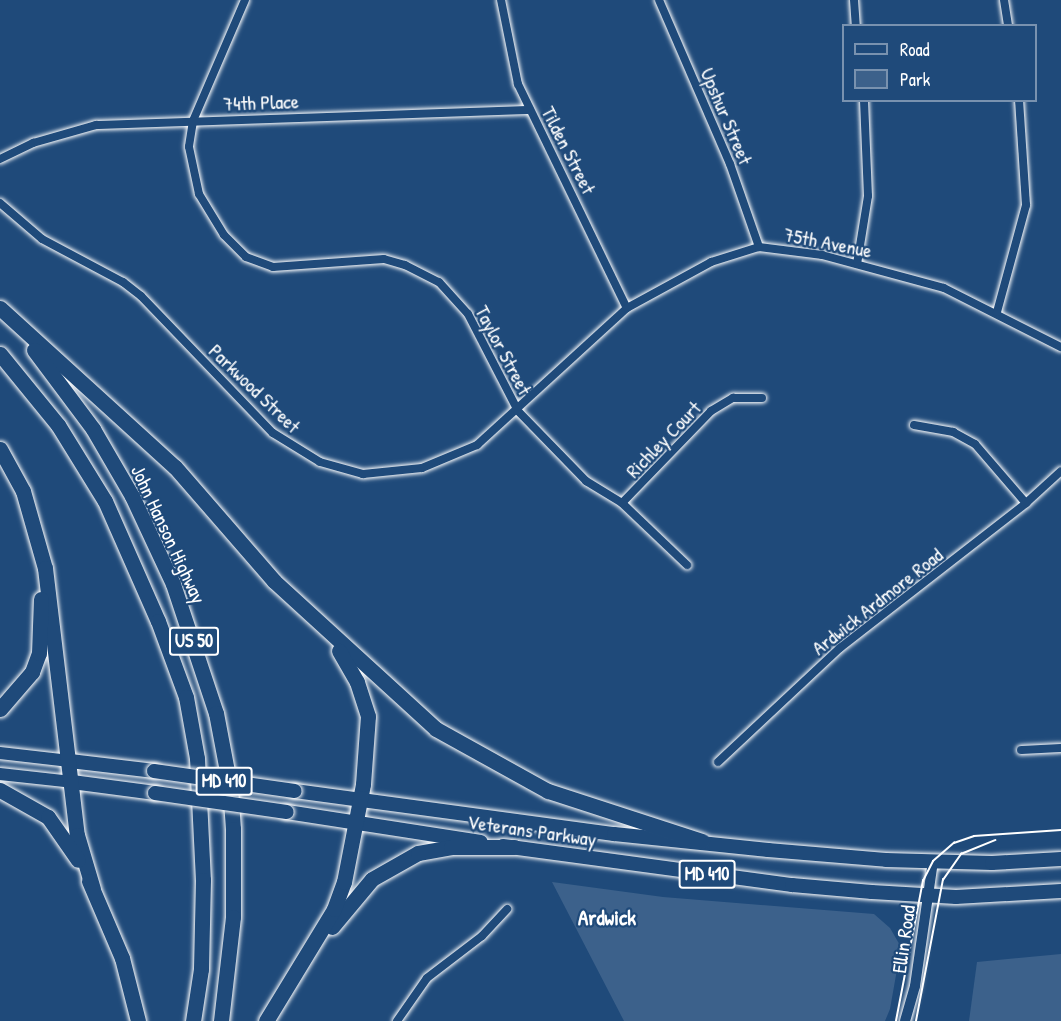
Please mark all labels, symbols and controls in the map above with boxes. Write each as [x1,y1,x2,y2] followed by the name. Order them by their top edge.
[842,24,1037,102] legend
[900,37,930,62] text: Road
[696,64,758,168] street label: Upshur Street
[900,67,930,92] text: Park
[223,89,299,115] street label: 74th Place
[537,102,601,198] street label: Tilden Street
[782,222,874,262] street label: 75th Avenue
[470,301,538,399] street label: Taylor Street
[204,338,306,438] street label: Parkwood Street
[620,396,706,482] street label: Richley Court
[126,461,212,607] street label: John Hanson Highway
[807,542,947,660] street label: Ardwick Ardmore Road
[168,626,220,656] road number: US 50
[196,766,252,796] road number: MD 410
[466,809,598,851] street label: Veterans Parkway
[678,859,736,889] road number: MD 410
[886,903,920,975] street label: Ellin Road
[578,905,636,931] district label: Ardwick

